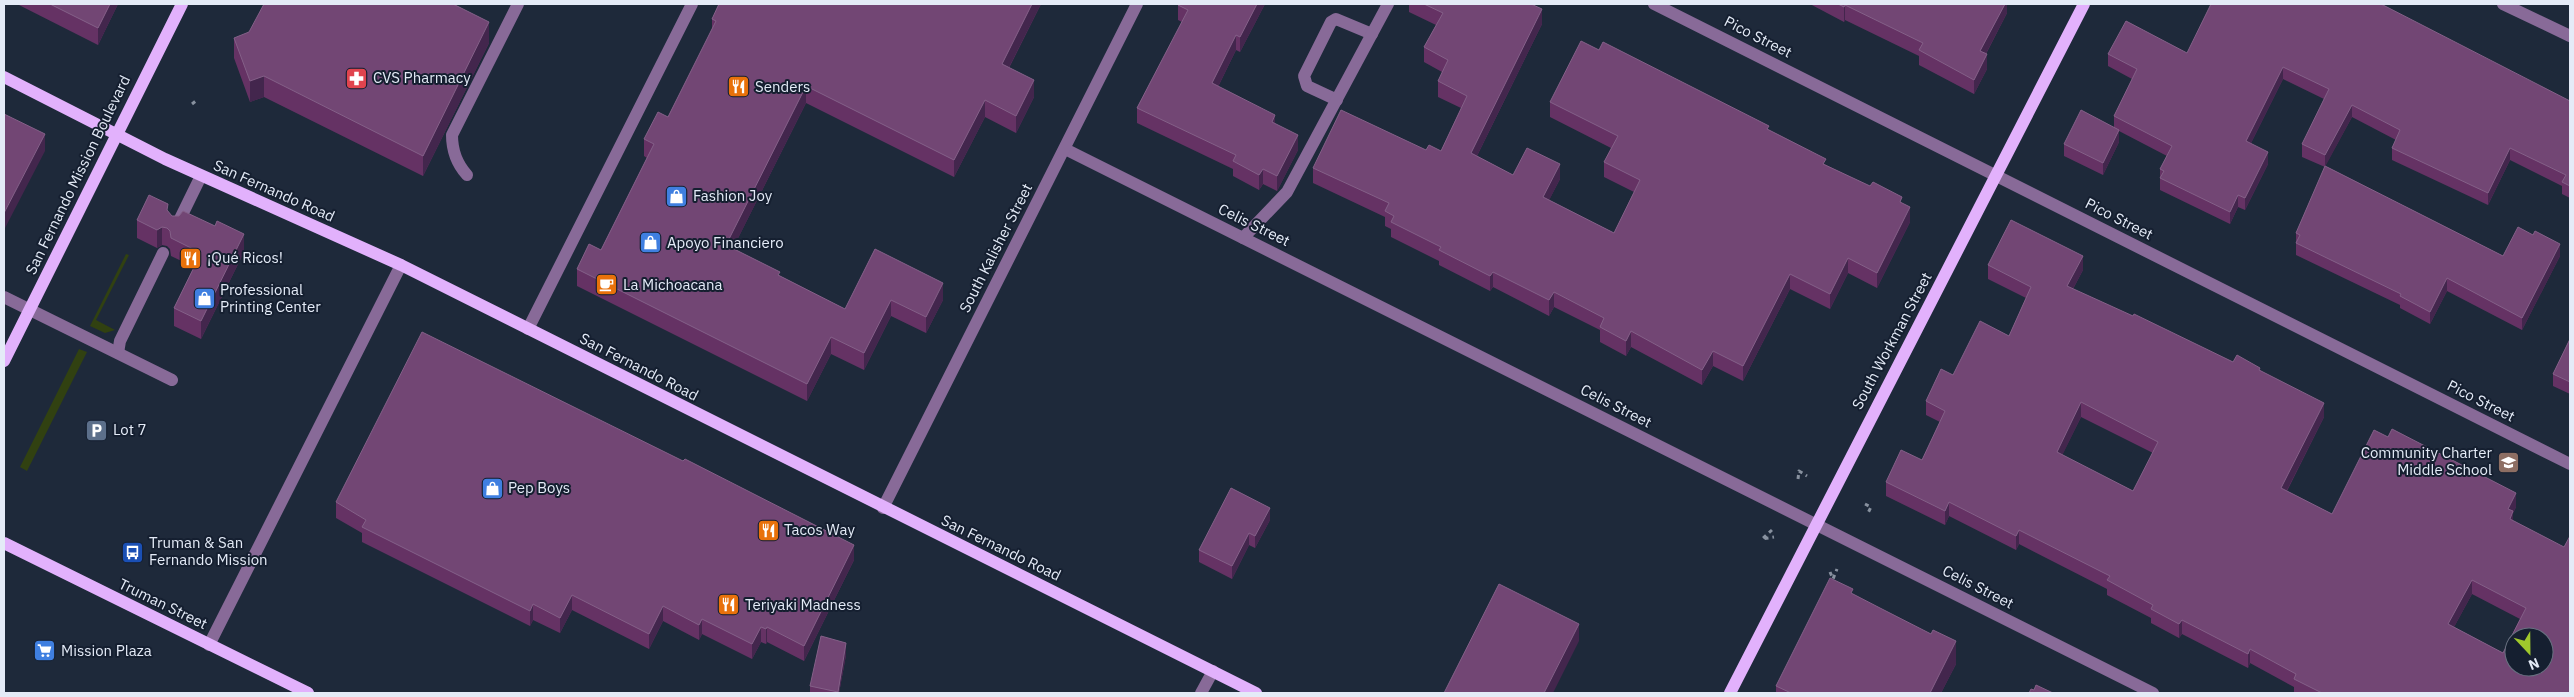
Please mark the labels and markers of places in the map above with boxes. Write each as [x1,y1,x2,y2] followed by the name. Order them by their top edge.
[345,66,369,90] pharmacy icon: CVS Pharmacy
[373,68,471,87] place label: CVS Pharmacy
[727,75,751,99] restaurant icon: Senders
[755,77,810,96] place label: Senders
[665,184,689,208] shop icon: Fashion Joy
[693,186,773,205] place label: Fashion Joy
[639,231,663,255] shop icon: Apoyo Financiero
[667,233,784,252] place label: Apoyo Financiero
[179,246,203,270] restaurant icon: ¡Qué Ricos!
[207,248,283,267] place label: ¡Qué Ricos!
[595,273,619,297] cafe icon: La Michoacana
[623,275,723,294] place label: La Michoacana
[220,280,321,316] place label: Professional Printing Center
[192,287,216,311] shop icon: Professional Printing Center
[85,418,109,442] parking icon: Lot 7
[113,420,147,439] place label: Lot 7
[2361,443,2492,479] place label: Community Charter Middle School
[2496,450,2520,474] school or university icon: Community Charter Middle School
[480,476,504,500] shop icon: Pep Boys
[508,478,570,497] place label: Pep Boys
[756,518,780,542] restaurant icon: Tacos Way
[784,520,855,539] place label: Tacos Way
[149,533,268,569] place label: Truman & San Fernando Mission
[121,540,145,564] bus stop icon: Truman & San Fernando Mission
[717,593,741,617] restaurant icon: Teriyaki Madness
[745,595,861,614] place label: Teriyaki Madness
[33,639,57,663] supermarket icon: Mission Plaza
[61,641,152,660] place label: Mission Plaza

